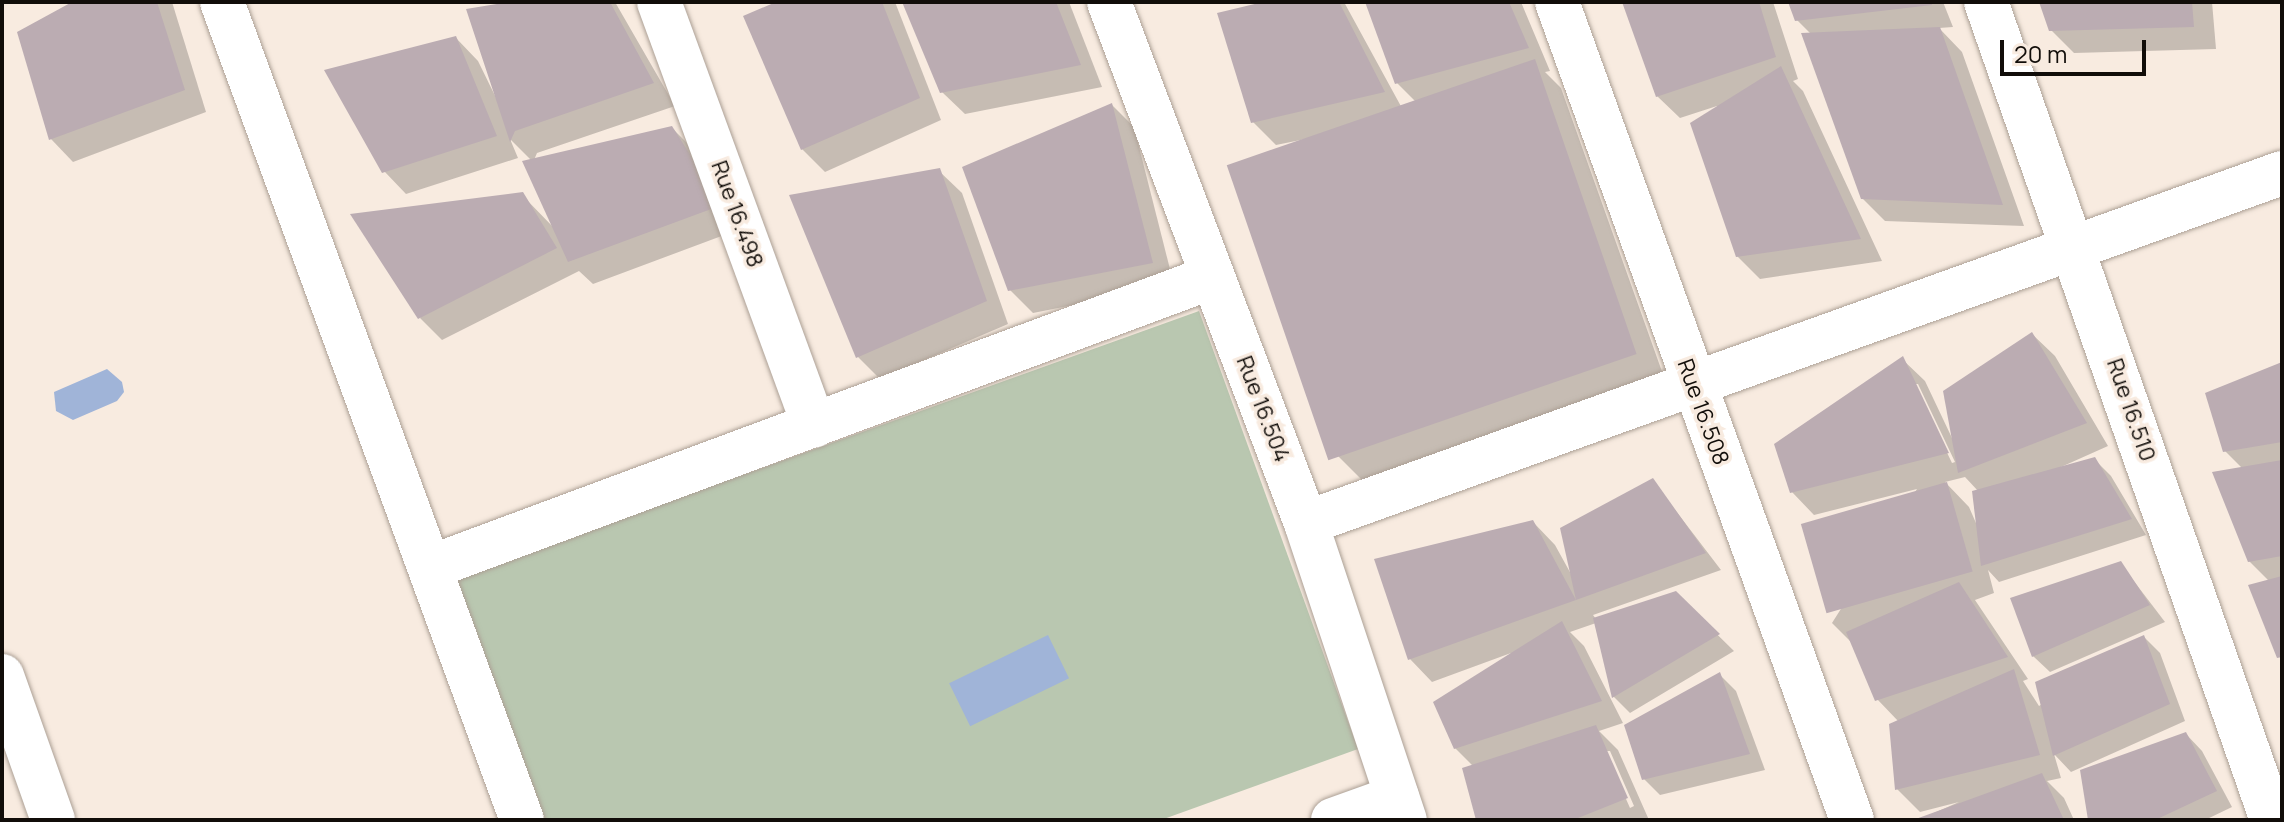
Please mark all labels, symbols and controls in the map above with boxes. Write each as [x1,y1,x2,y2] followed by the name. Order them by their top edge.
[2004,24,2150,74] scale bar
[2014,37,2067,70] text: 20 m
[706,157,768,271] street label: Rue 16.498
[1231,352,1295,466] street label: Rue 16.504
[1672,355,1734,469] street label: Rue 16.508
[2101,355,2161,465] street label: Rue 16.510

